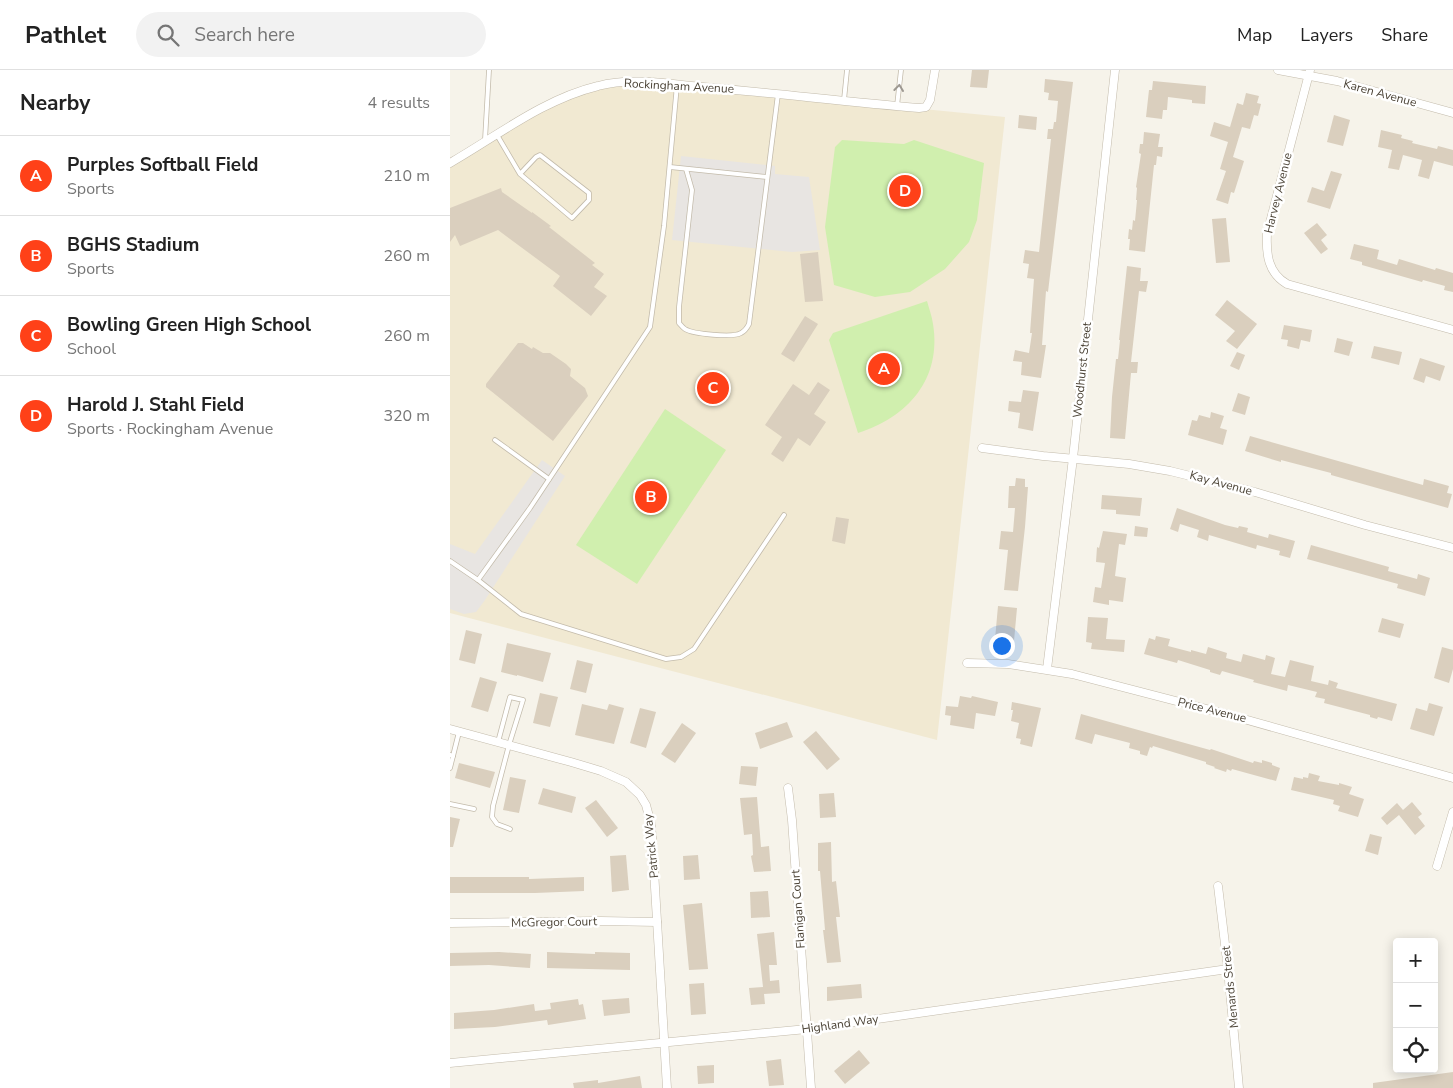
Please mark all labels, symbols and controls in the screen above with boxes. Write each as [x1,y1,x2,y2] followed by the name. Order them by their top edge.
[136,12,486,57] search box
[25,19,106,51] text: Pathlet
[154,21,182,49] icon: search
[194,22,295,48] text: Search here
[1237,23,1272,47] text: Map
[1300,23,1353,47] text: Layers
[1381,23,1428,47] text: Share
[624,75,734,97] street label: Rockingham Avenue
[1342,76,1418,110] street label: Karen Avenue
[893,84,904,92] one-way arrow
[20,89,90,117] text: Nearby
[368,92,430,114] text: 4 results
[1260,151,1296,235] street label: Harvey Avenue
[67,152,259,178] text: Purples Softball Field
[30,165,42,187] text: A
[383,165,430,187] text: 210 m
[889,172,921,210] pin: D
[67,178,115,200] text: Sports
[67,232,199,258] text: BGHS Stadium
[30,245,42,267] text: B
[383,245,430,267] text: 260 m
[67,258,115,280] text: Sports
[67,312,311,338] text: Bowling Green High School
[1069,320,1095,419] street label: Woodhurst Street
[31,325,41,347] text: C
[383,325,430,347] text: 260 m
[67,338,116,360] text: School
[868,350,900,388] pin: A
[697,369,729,407] pin: C
[67,392,244,418] text: Harold J. Stahl Field
[30,405,42,427] text: D
[383,405,430,427] text: 320 m
[67,418,273,440] text: Sports · Rockingham Avenue
[1188,467,1254,499] street label: Kay Avenue
[635,478,667,516] pin: B
[989,633,1015,659] your location
[1176,694,1248,726] street label: Price Avenue
[640,812,662,879] street label: Patrick Way
[787,868,809,949] street label: Flanigan Court
[511,913,598,931] street label: McGregor Court
[1393,938,1438,1073] map controls
[1393,938,1438,983] button: +
[1218,944,1242,1029] street label: Menards Street
[1393,983,1438,1028] button: −
[800,1011,880,1037] street label: Highland Way
[1393,1028,1438,1073] button: locate

